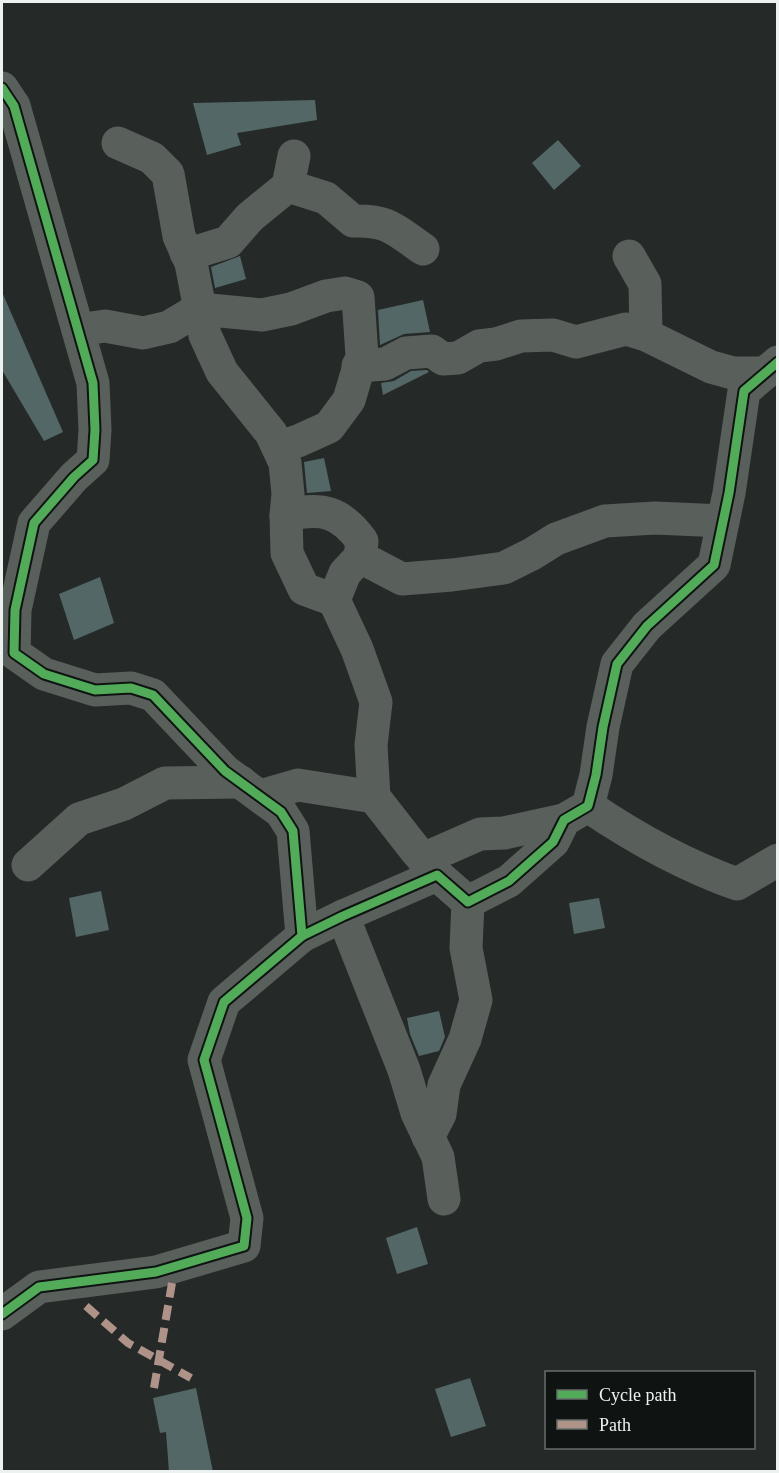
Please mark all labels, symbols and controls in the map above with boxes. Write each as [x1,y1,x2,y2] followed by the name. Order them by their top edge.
[545,1371,755,1449] legend
[599,1385,676,1405] text: Cycle path
[599,1415,631,1435] text: Path

